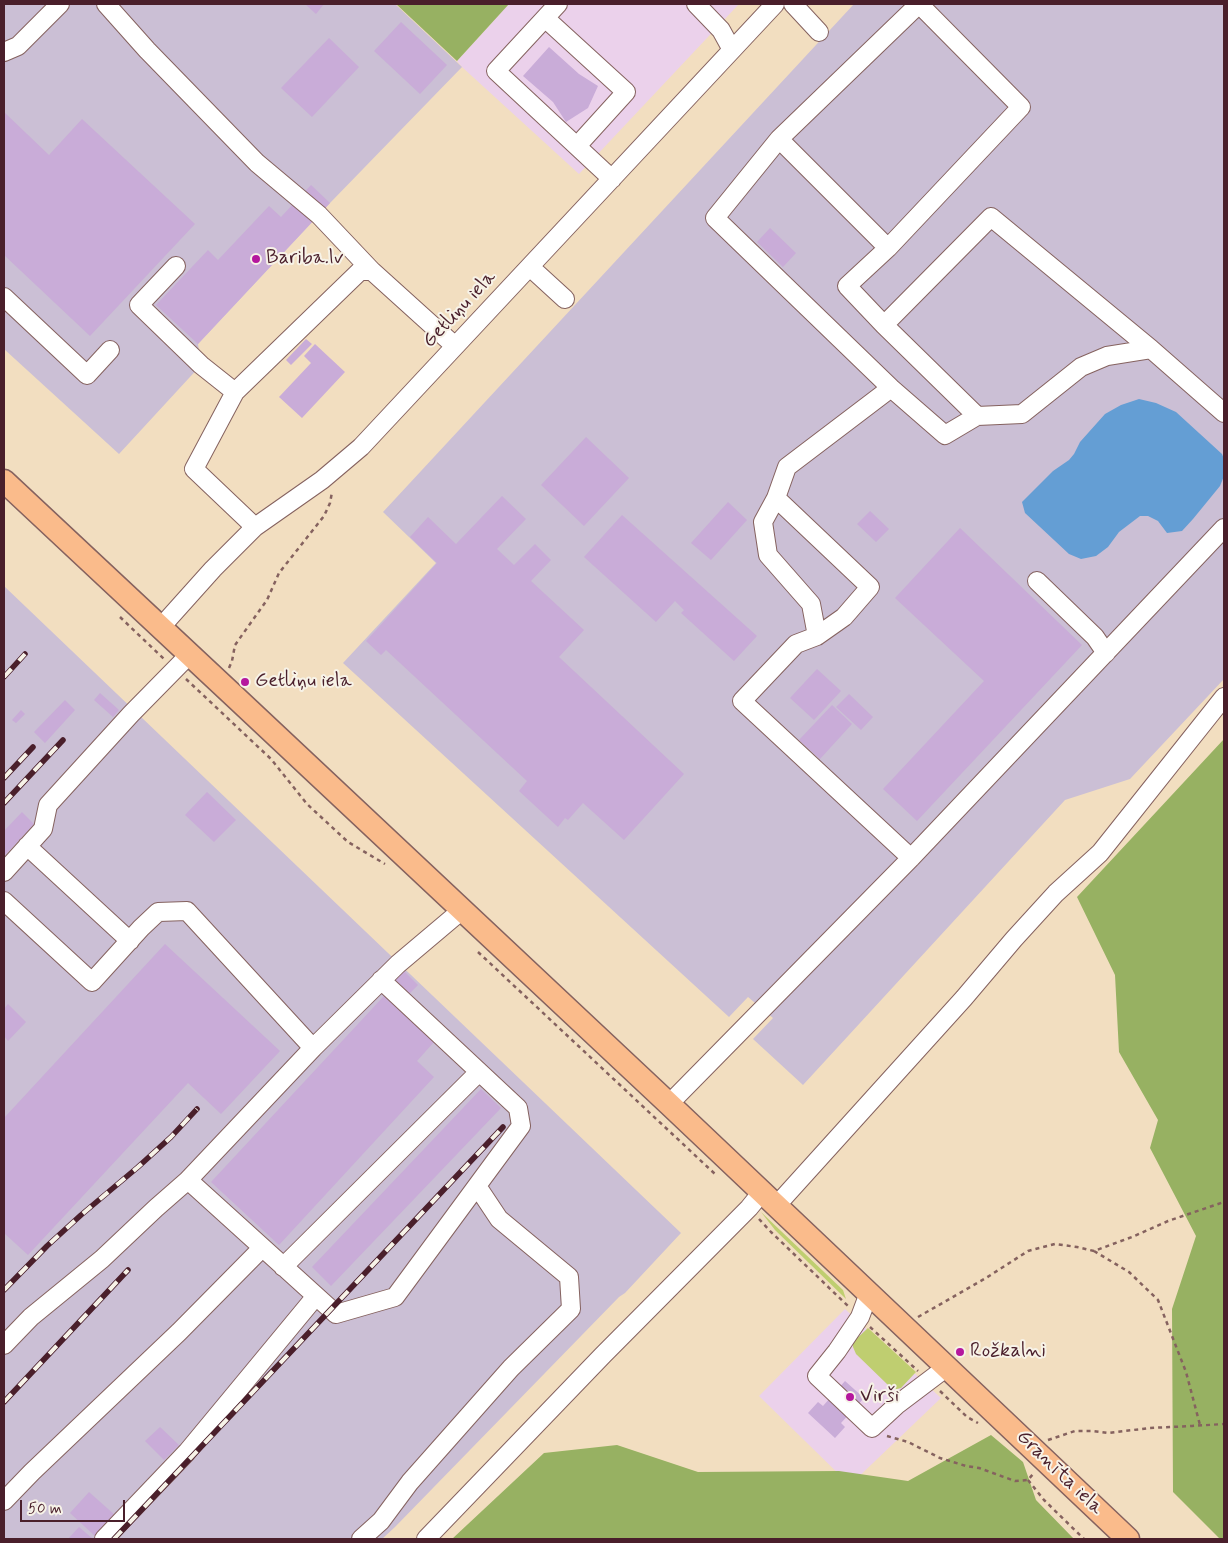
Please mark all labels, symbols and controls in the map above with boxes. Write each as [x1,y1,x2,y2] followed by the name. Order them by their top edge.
[266,247,343,271] place label: Bariba.lv
[250,253,262,265] marker: Bariba.lv
[418,266,502,354] street label: Getliņu iela
[255,670,352,694] place label: Getliņu iela
[239,676,251,688] marker: Getliņu iela
[970,1340,1046,1364] place label: Rožkalni
[954,1346,966,1358] marker: Rožkalni
[860,1385,899,1409] place label: Virši
[844,1391,856,1403] marker: Virši
[1011,1426,1107,1520] street label: Granīta iela
[22,1490,128,1522] scale bar
[28,1499,62,1519] text: 50 m

